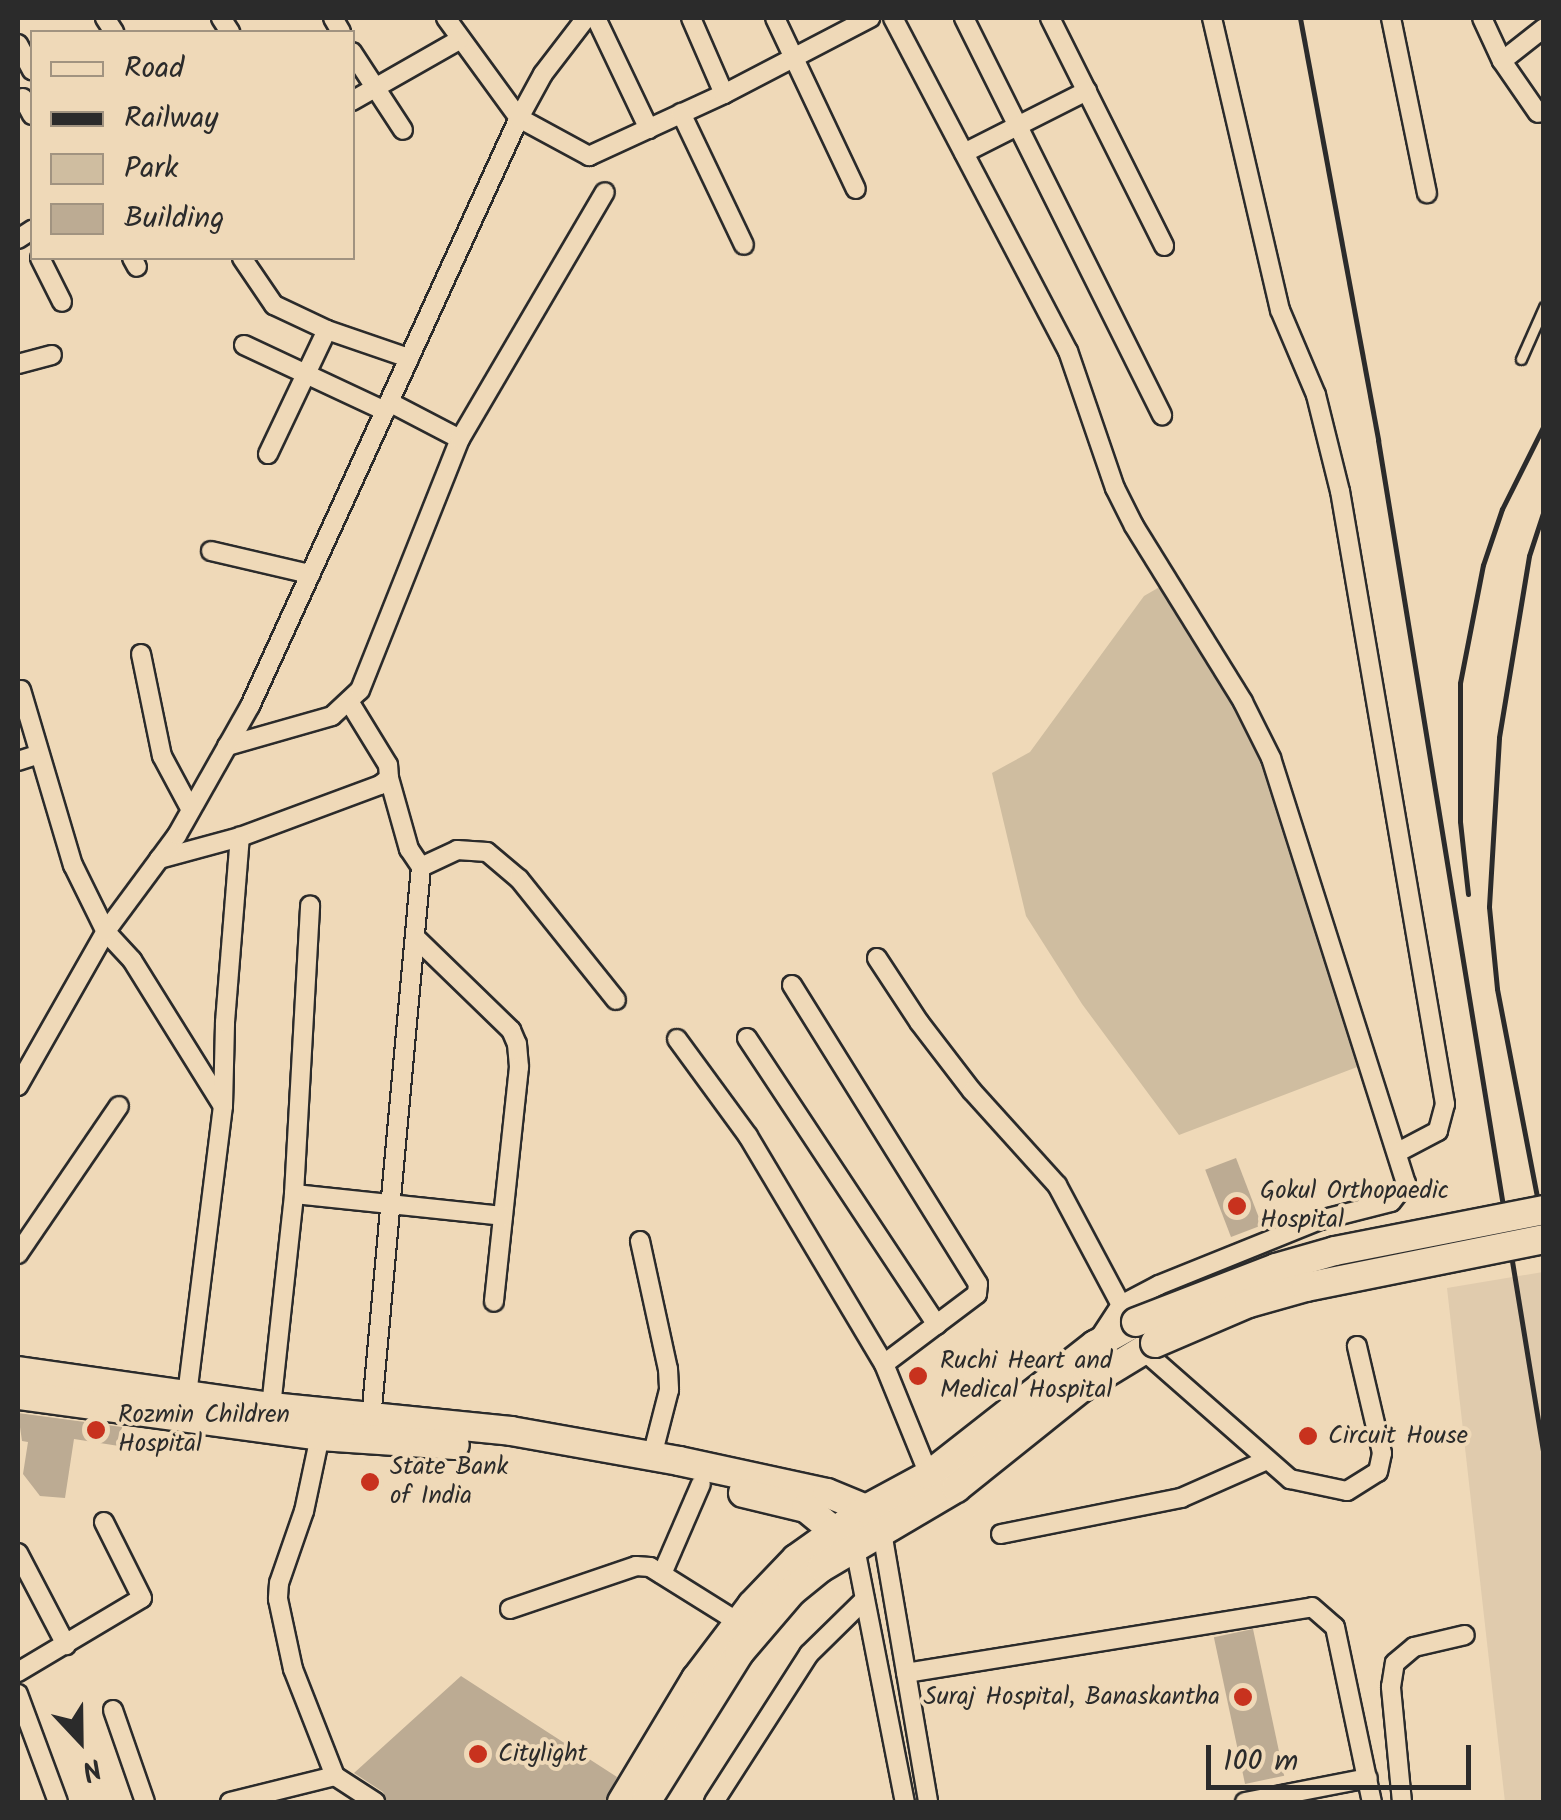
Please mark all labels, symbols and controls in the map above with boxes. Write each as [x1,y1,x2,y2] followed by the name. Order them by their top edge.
[30,30,355,260] legend
[124,45,184,93] text: Road
[124,95,218,143] text: Railway
[124,145,178,193] text: Park
[124,195,224,243] text: Building
[1260,1177,1449,1236] place label: Gokul Orthopaedic Hospital
[1224,1193,1250,1219] marker: Gokul Orthopaedic Hospital
[940,1347,1113,1406] place label: Ruchi Heart and Medical Hospital
[905,1363,931,1389] marker: Ruchi Heart and Medical Hospital
[118,1401,290,1460] place label: Rozmin Children Hospital
[83,1417,109,1443] marker: Rozmin Children Hospital
[1328,1421,1468,1451] place label: Circuit House
[1297,1425,1319,1447] marker: Circuit House
[390,1453,508,1512] place label: State Bank of India
[359,1471,381,1493] marker: State Bank of India
[924,1682,1220,1712] place label: Suraj Hospital, Banaskantha
[1230,1684,1256,1710] marker: Suraj Hospital, Banaskantha
[30,1690,130,1790] north arrow
[1211,1725,1476,1787] scale bar
[1223,1738,1298,1786] text: 100 m
[498,1739,587,1769] place label: Citylight
[467,1743,489,1765] marker: Citylight
[75,1744,108,1792] text: N

